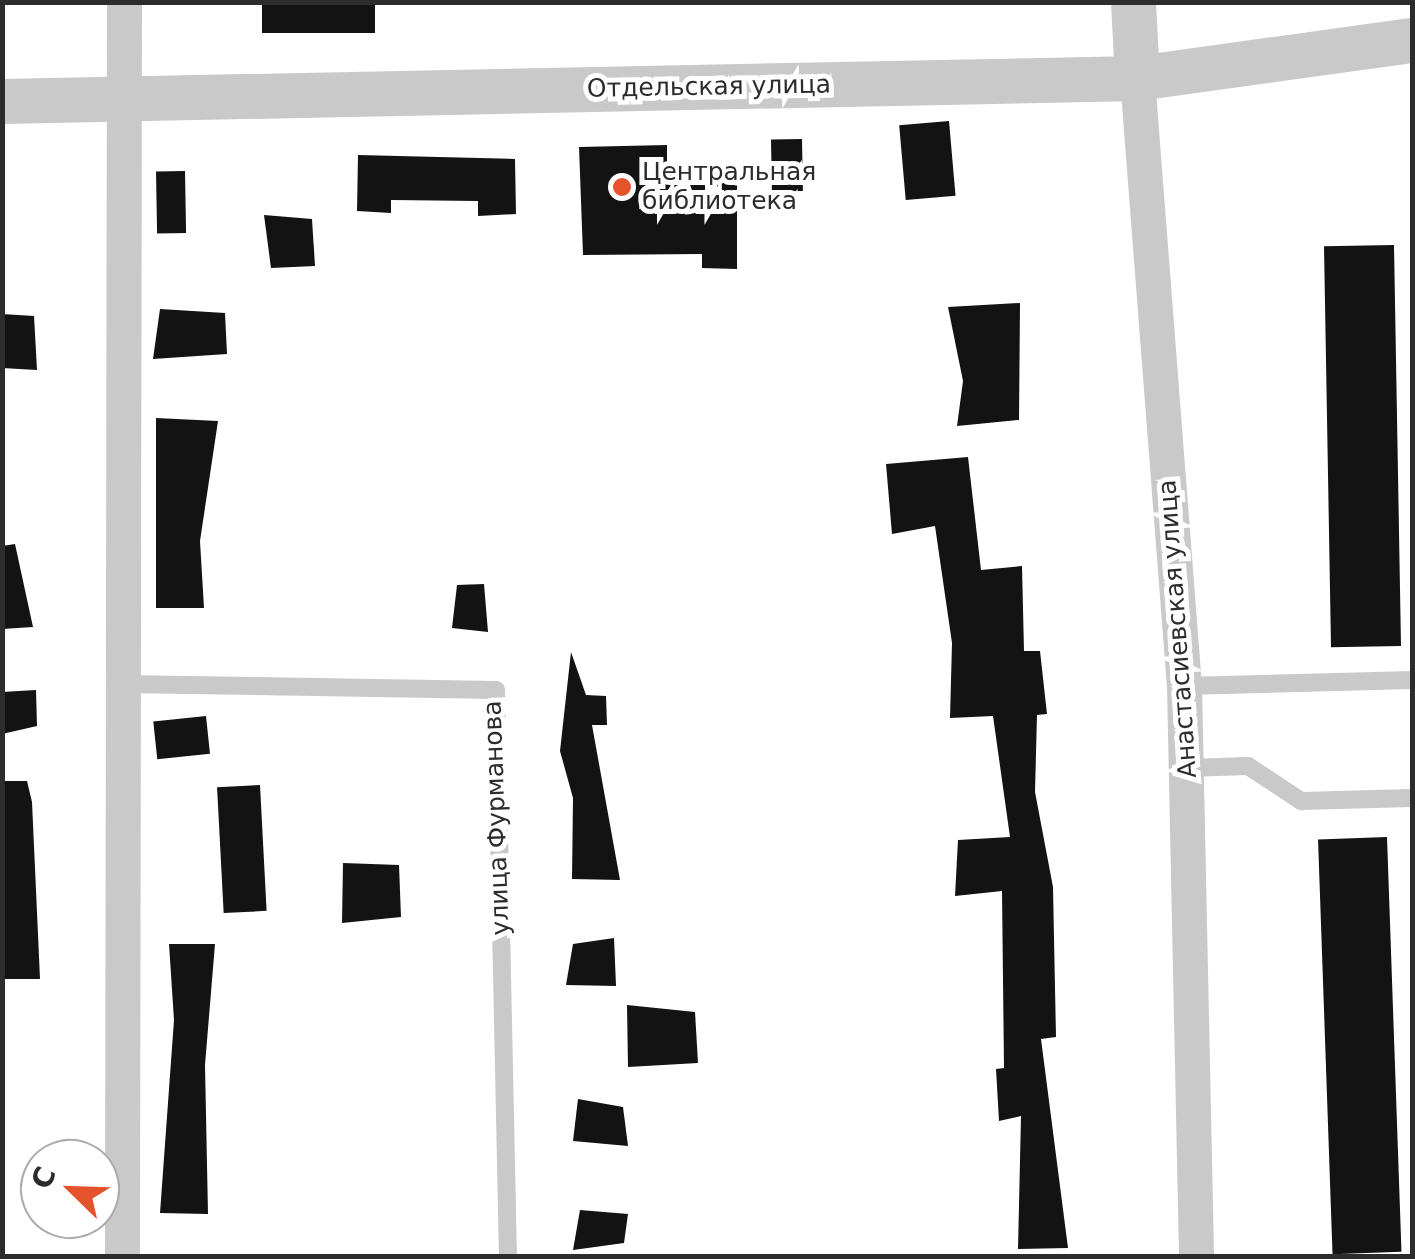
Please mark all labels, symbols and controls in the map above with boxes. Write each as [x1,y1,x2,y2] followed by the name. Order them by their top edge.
[587,70,831,104] street label: Отдельская улица
[642,158,816,217] place label: Центральная библиотека
[611,176,633,198] marker: Центральная библиотека
[1153,479,1203,779] street label: Анастасиевская улица
[478,700,516,936] street label: улица Фурманова
[20,1139,120,1239] north arrow
[25,1162,63,1194] text: С

